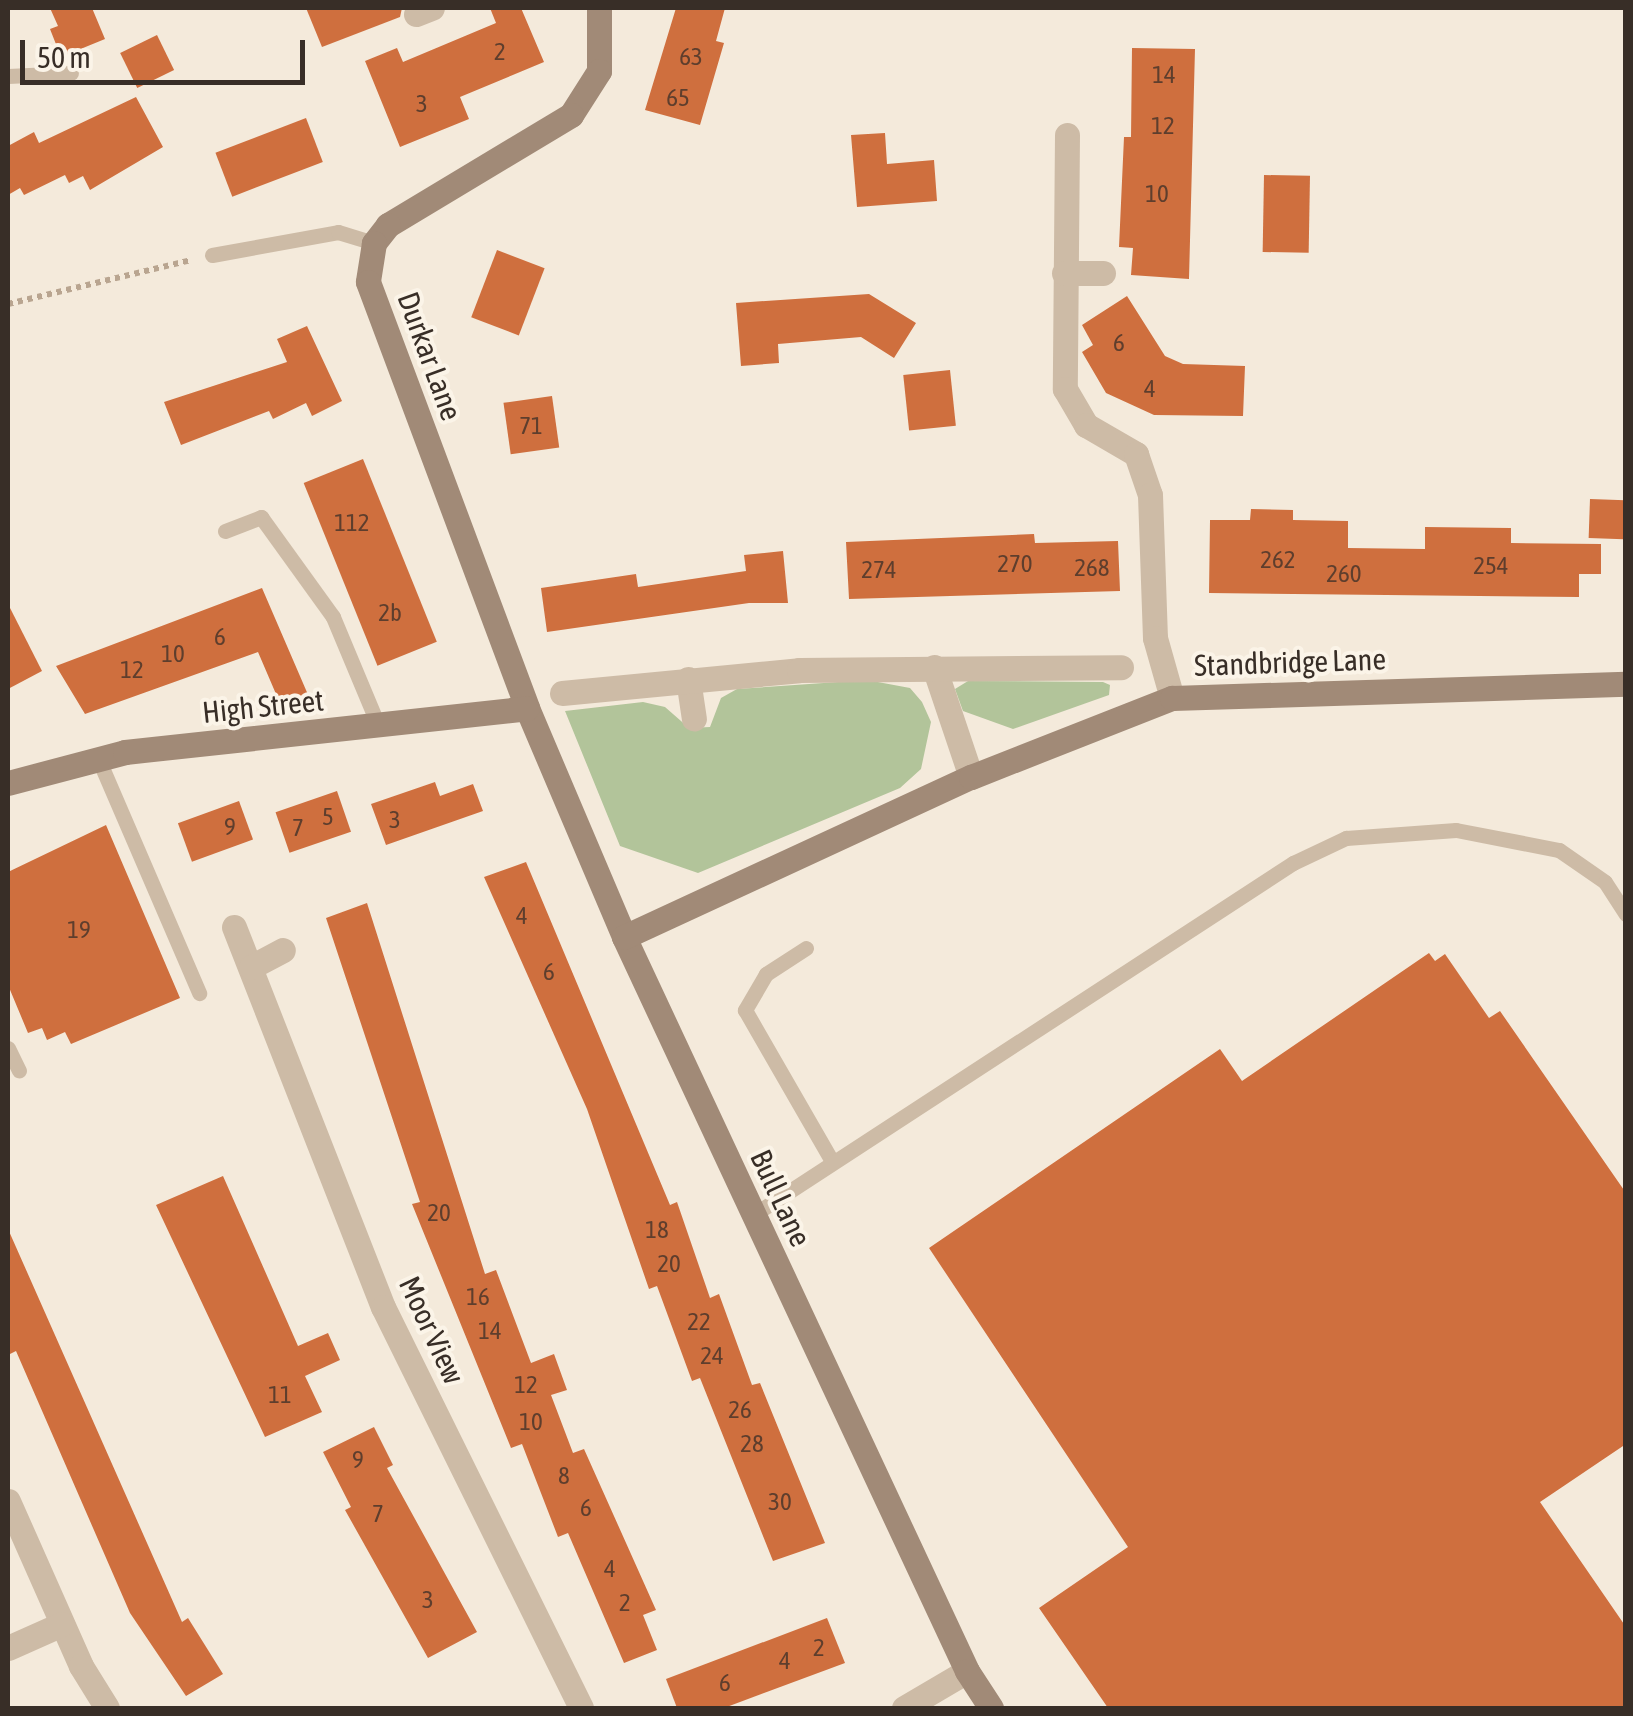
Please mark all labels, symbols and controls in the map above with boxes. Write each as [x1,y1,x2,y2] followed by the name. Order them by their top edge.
[25,20,310,82] scale bar
[494,36,506,66] house number: 2
[37,40,91,74] text: 50 m
[679,41,703,71] house number: 63
[1152,59,1176,89] house number: 14
[666,82,690,112] house number: 65
[416,88,428,118] house number: 3
[1151,110,1175,140] house number: 12
[1145,178,1169,208] house number: 10
[390,287,470,425] street label: Durkar Lane
[1113,327,1125,357] house number: 6
[1144,373,1156,403] house number: 4
[519,410,543,440] house number: 71
[334,507,370,537] house number: 112
[1260,544,1296,574] house number: 262
[997,548,1033,578] house number: 270
[1473,550,1509,580] house number: 254
[1074,552,1110,582] house number: 268
[861,554,897,584] house number: 274
[1326,558,1362,588] house number: 260
[378,597,402,627] house number: 2b
[214,621,226,651] house number: 6
[161,638,185,668] house number: 10
[1193,641,1387,683] street label: Standbridge Lane
[120,654,144,684] house number: 12
[201,682,325,730] street label: High Street
[322,801,334,831] house number: 5
[389,804,401,834] house number: 3
[224,811,236,841] house number: 9
[292,812,304,842] house number: 7
[516,900,528,930] house number: 4
[67,914,91,944] house number: 19
[543,956,555,986] house number: 6
[743,1144,819,1252] street label: Bull Lane
[427,1197,451,1227] house number: 20
[645,1214,669,1244] house number: 18
[657,1248,681,1278] house number: 20
[392,1271,472,1389] street label: Moor View
[466,1281,490,1311] house number: 16
[687,1306,711,1336] house number: 22
[478,1315,502,1345] house number: 14
[700,1340,724,1370] house number: 24
[514,1369,538,1399] house number: 12
[268,1379,292,1409] house number: 11
[728,1394,752,1424] house number: 26
[519,1406,543,1436] house number: 10
[740,1428,764,1458] house number: 28
[352,1444,364,1474] house number: 9
[558,1460,570,1490] house number: 8
[768,1486,792,1516] house number: 30
[580,1492,592,1522] house number: 6
[372,1498,384,1528] house number: 7
[604,1553,616,1583] house number: 4
[422,1584,434,1614] house number: 3
[619,1587,631,1617] house number: 2
[813,1632,825,1662] house number: 2
[779,1645,791,1675] house number: 4
[719,1667,731,1697] house number: 6

